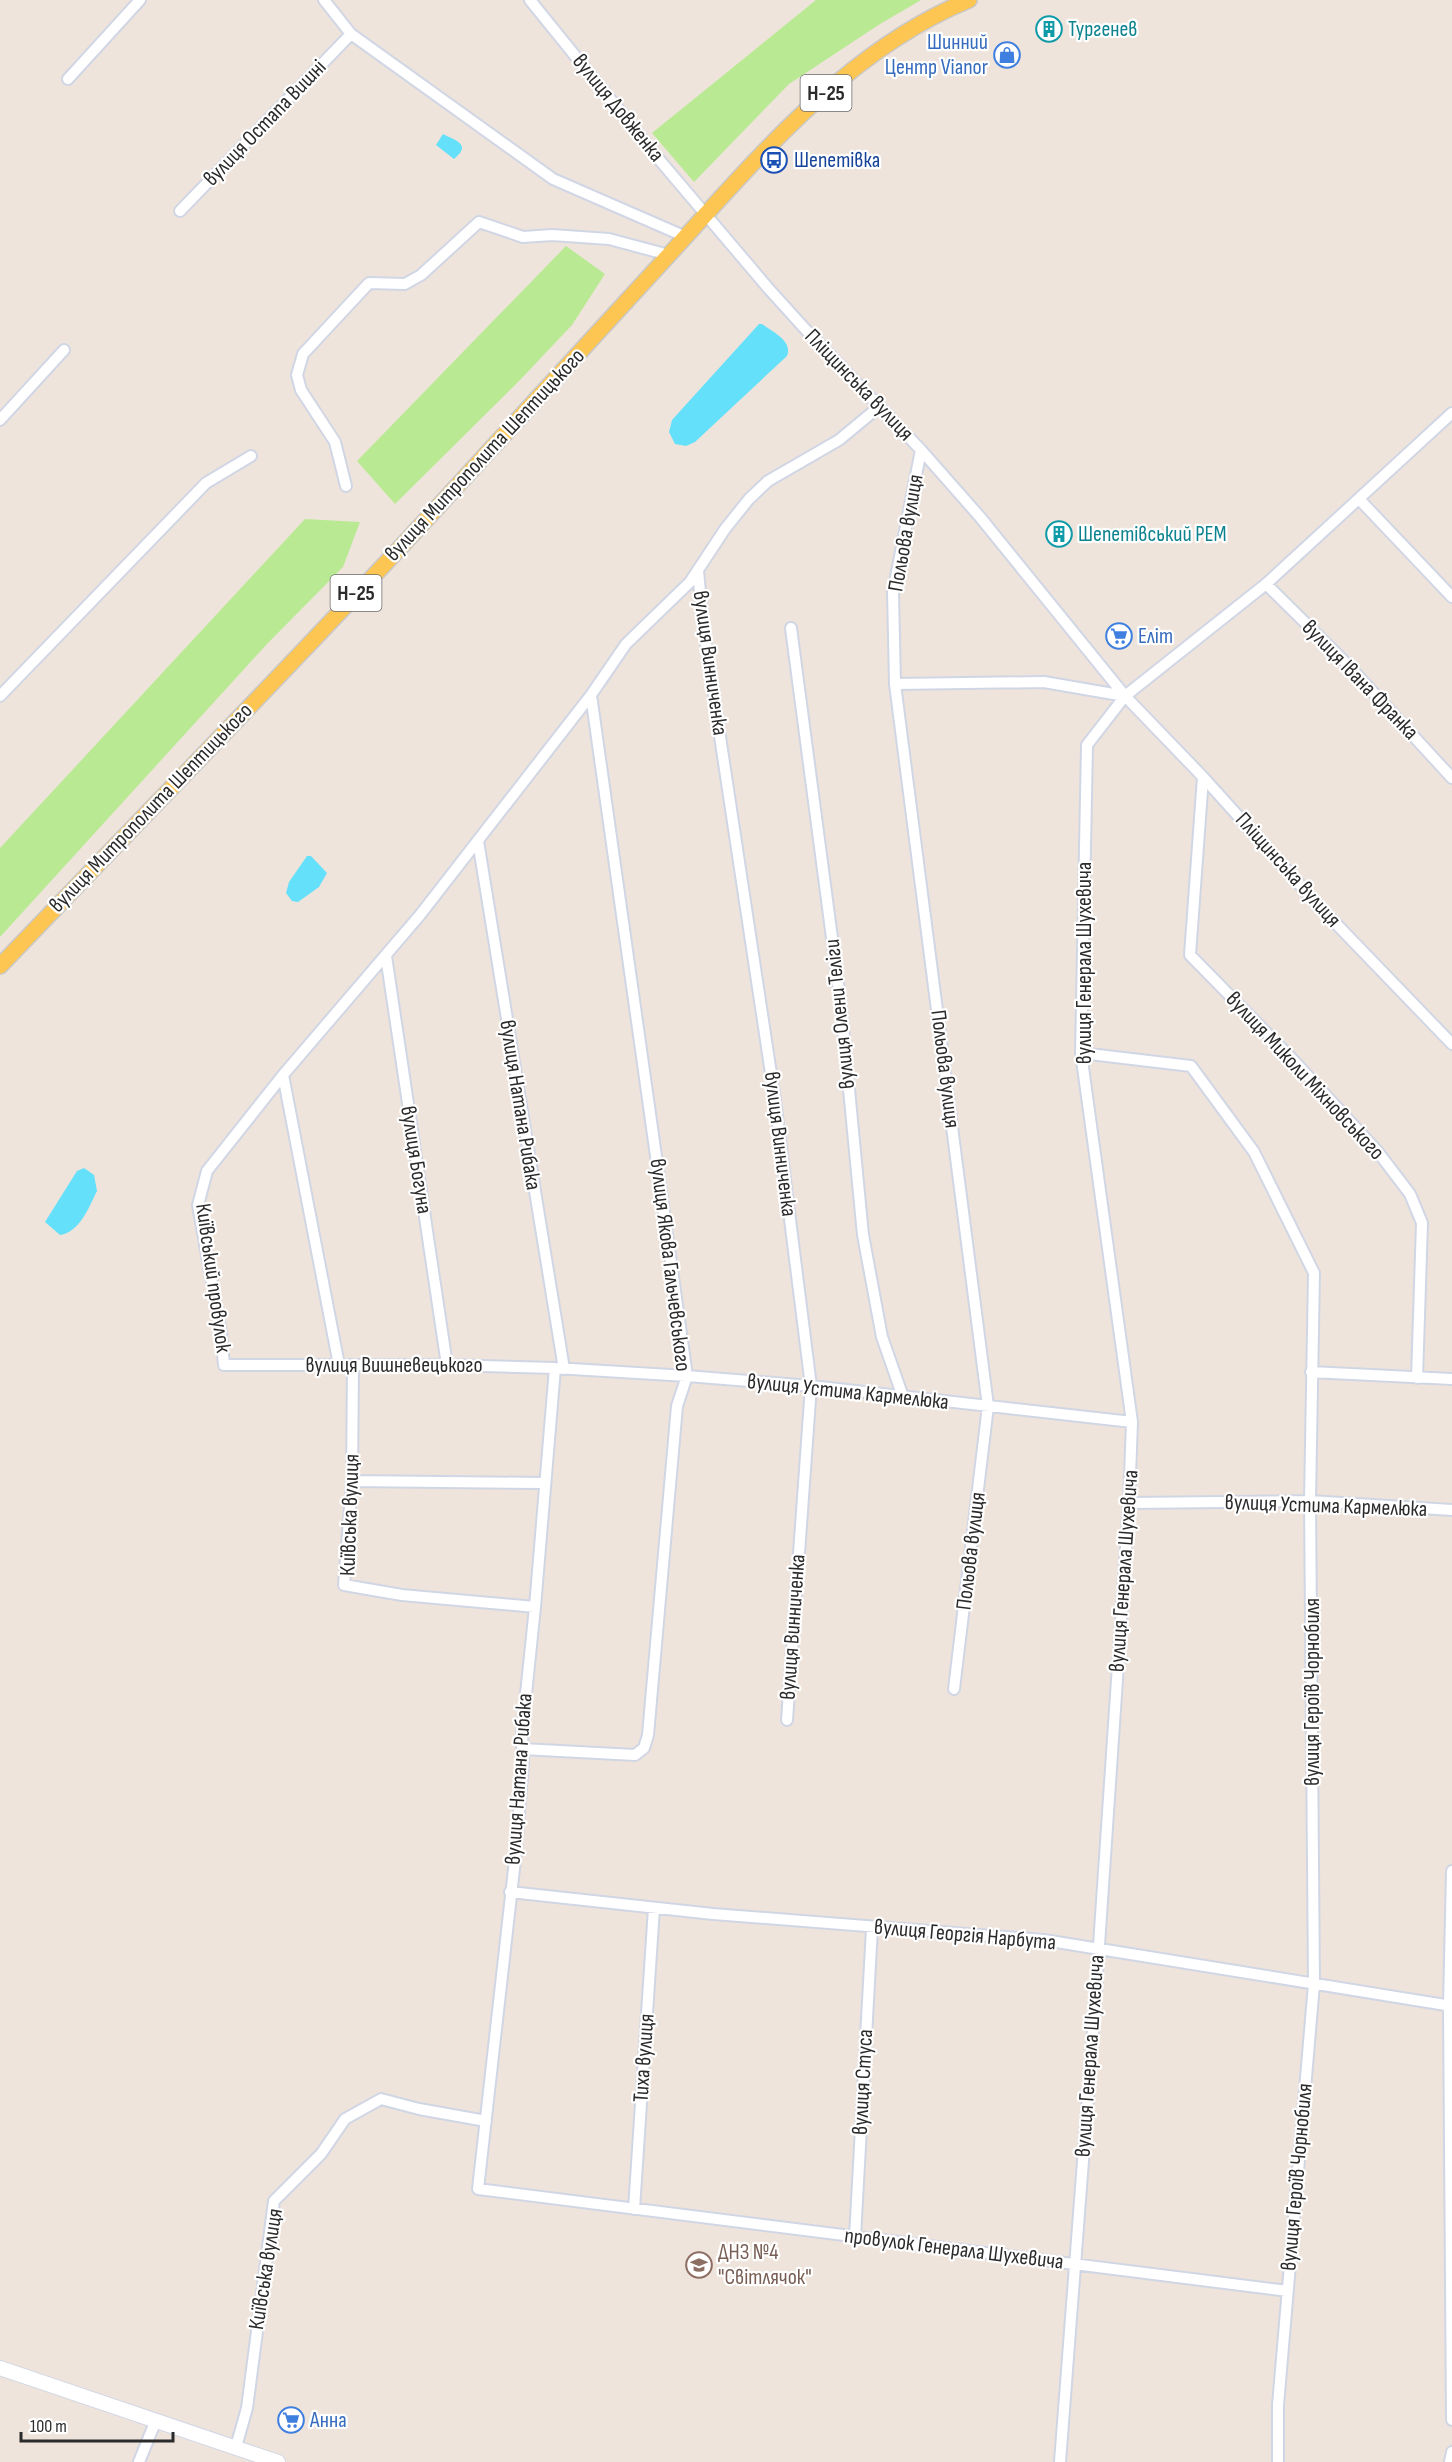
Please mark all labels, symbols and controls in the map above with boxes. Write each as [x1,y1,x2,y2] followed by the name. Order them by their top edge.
[1034,14,1064,44] building icon: Тургенев
[1068,16,1137,43] place label: Тургенев
[885,29,988,81] place label: Шинний Центр Vianor
[992,40,1022,70] shop icon: Шинний Центр Vianor
[566,49,670,167] street label: вулиця Довженка
[198,54,332,192] street label: вулиця Остапа Вишні
[800,75,852,111] road number: Н-25
[759,145,789,175] bus stop icon: Шепетівка
[794,147,880,174] place label: Шепетівка
[799,323,919,447] street label: Пліщинська вулиця
[379,343,591,567] street label: вулиця Митрополита Шептицького
[882,472,930,594] street label: Польова вулиця
[1044,519,1074,549] building icon: Шепетівський РЕМ
[1078,521,1227,548] place label: Шепетівський РЕМ
[330,575,382,611] road number: Н-25
[686,589,734,737] street label: вулиця Винниченка
[1296,614,1424,746] street label: вулиця Івана Франка
[1104,621,1134,651] supermarket icon: Еліт
[1138,623,1173,650] place label: Еліт
[44,698,258,918] street label: вулиця Митрополита Шептицького
[1229,807,1347,933] street label: Пліщинська вулиця
[1071,862,1098,1064] street label: вулиця Генерала Шухевича
[819,938,861,1090] street label: вулиця Олени Теліги
[1220,986,1390,1166] street label: вулиця Миколи Міхновського
[924,1008,966,1130] street label: Польова вулиця
[493,1018,547,1192] street label: вулиця Натана Рибака
[758,1070,802,1218] street label: вулиця Винниченка
[394,1104,438,1216] street label: вулиця Богуна
[644,1157,696,1373] street label: вулиця Якова Гальчевського
[189,1202,237,1355] street label: Київський провулок
[305,1352,483,1379] street label: вулиця Вишневецького
[746,1368,950,1416] street label: вулиця Устима Кармелюка
[334,1453,366,1577] street label: Київська вулиця
[1103,1469,1145,1673] street label: вулиця Генерала Шухевича
[1224,1489,1428,1523] street label: вулиця Устима Кармелюка
[950,1490,992,1612] street label: Польова вулиця
[774,1553,812,1701] street label: вулиця Винниченка
[1299,1598,1326,1786] street label: вулиця Героїв Чорнобиля
[500,1692,538,1866] street label: вулиця Натана Рибака
[873,1914,1057,1956] street label: вулиця Георгія Нарбута
[1069,1954,1111,2158] street label: вулиця Генерала Шухевича
[627,2013,661,2103] street label: Тиха вулиця
[847,2028,879,2136] street label: вулиця Стуса
[1275,2082,1319,2272] street label: вулиця Героїв Чорнобиля
[243,2207,289,2331] street label: Київська вулиця
[843,2222,1065,2276] street label: провулок Генерала Шухевича
[718,2239,812,2291] place label: ДНЗ №4 "Світлячок"
[684,2250,714,2280] school or university icon: ДНЗ №4 "Світлячок"
[21,2405,172,2443] scale bar
[276,2405,306,2435] supermarket icon: Анна
[309,2407,347,2434] place label: Анна
[30,2416,67,2437] text: 100 m

